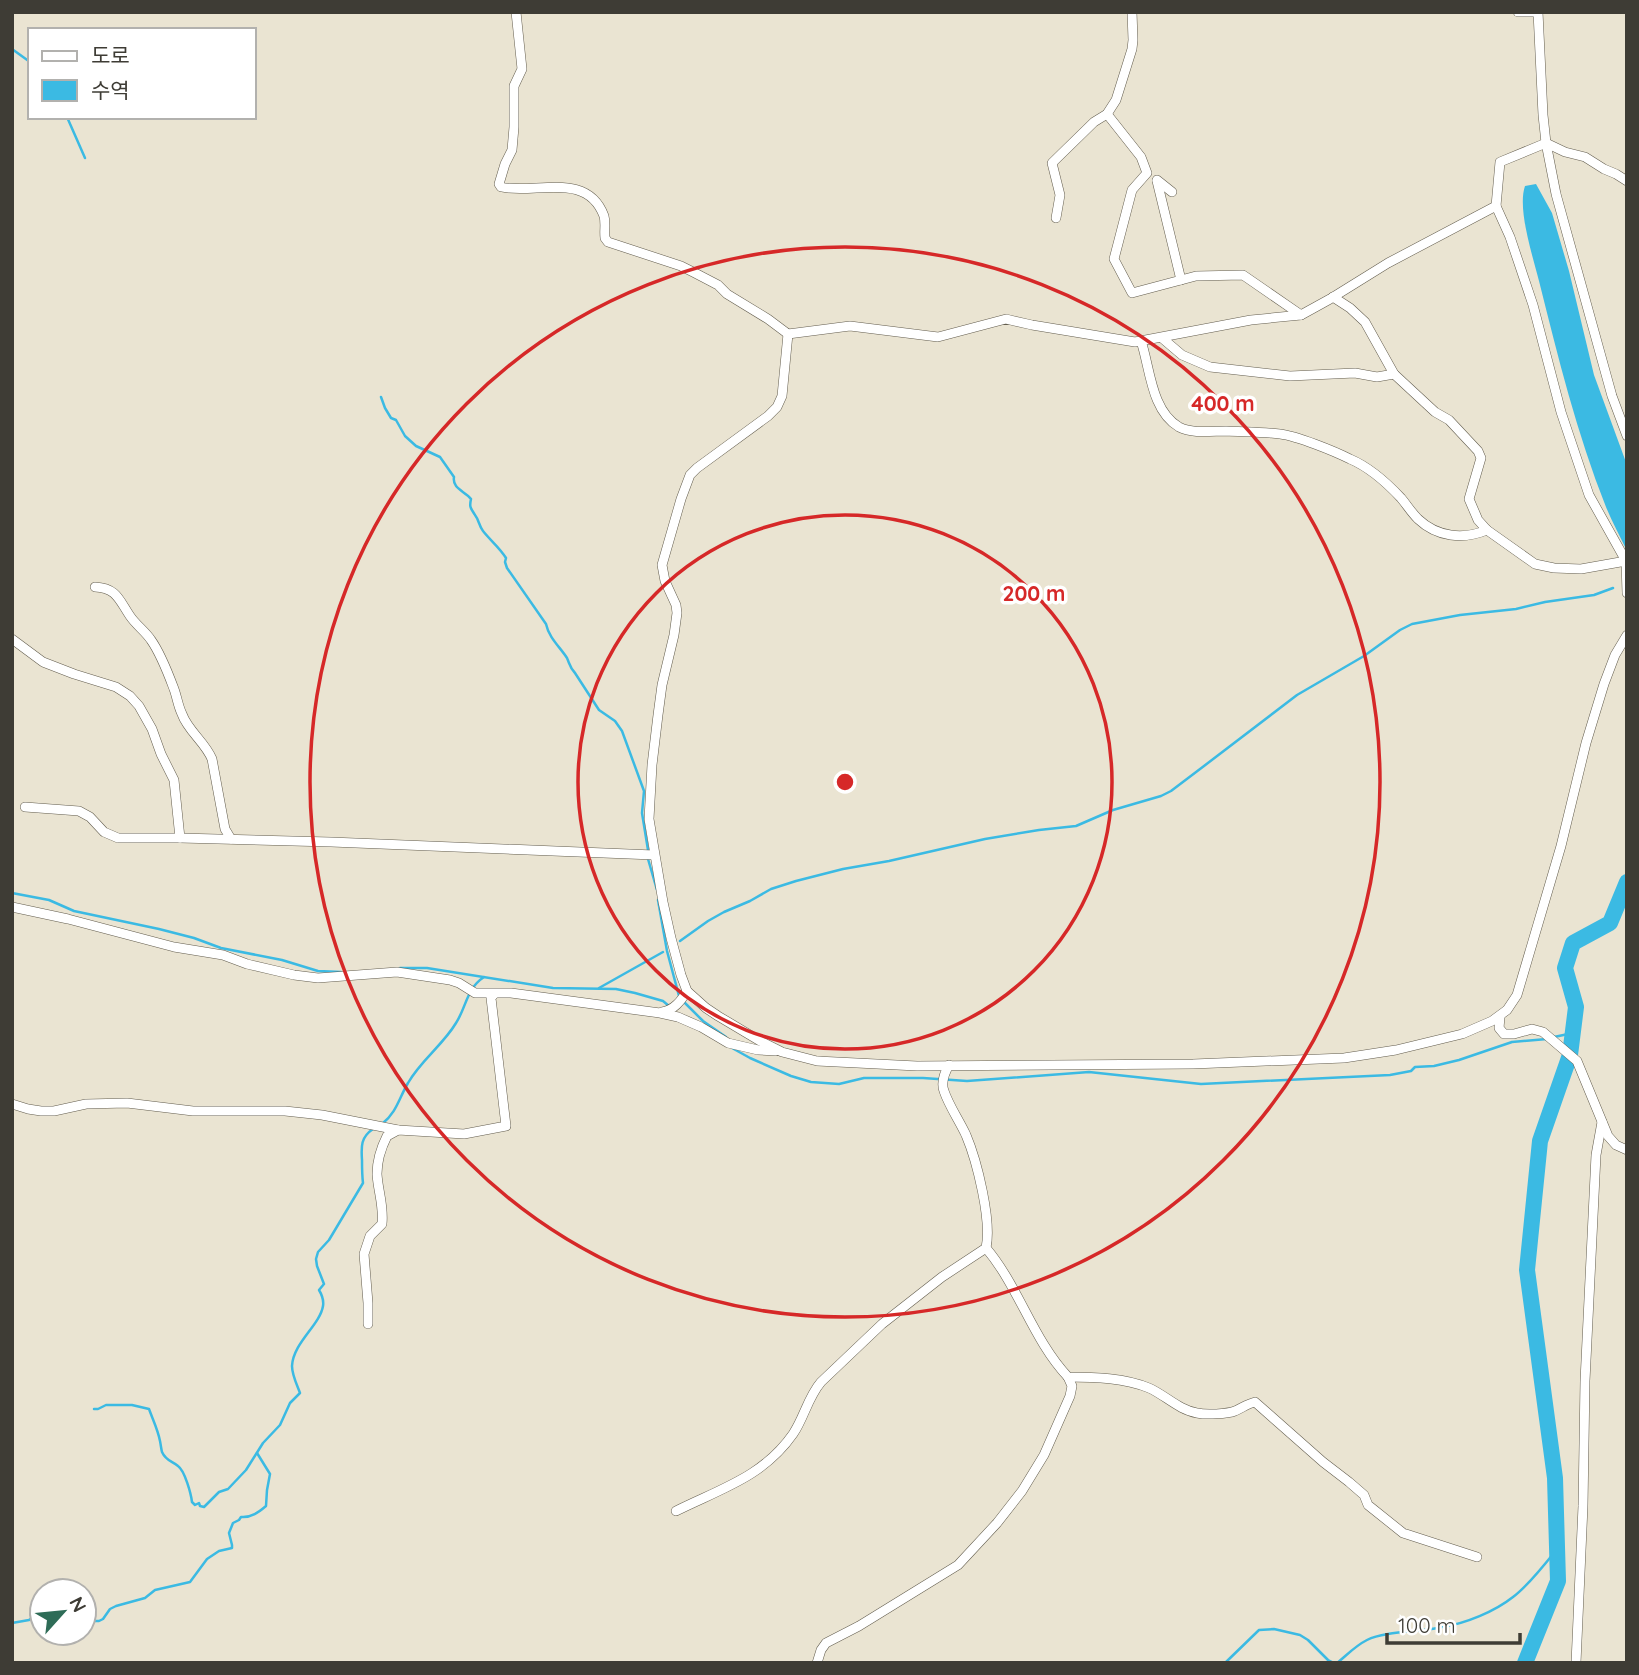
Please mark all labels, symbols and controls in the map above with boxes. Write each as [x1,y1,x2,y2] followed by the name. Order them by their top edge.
[28,28,256,119] legend
[91,42,130,68] text: 도로
[91,77,130,103] text: 수역
[1191,390,1255,416] text: 400 m
[1003,580,1065,606] text: 200 m
[833,770,857,794] centre of rings
[28,1577,98,1647] north arrow
[64,1593,92,1616] text: N
[1387,1602,1520,1646] scale bar
[1398,1612,1456,1638] text: 100 m

